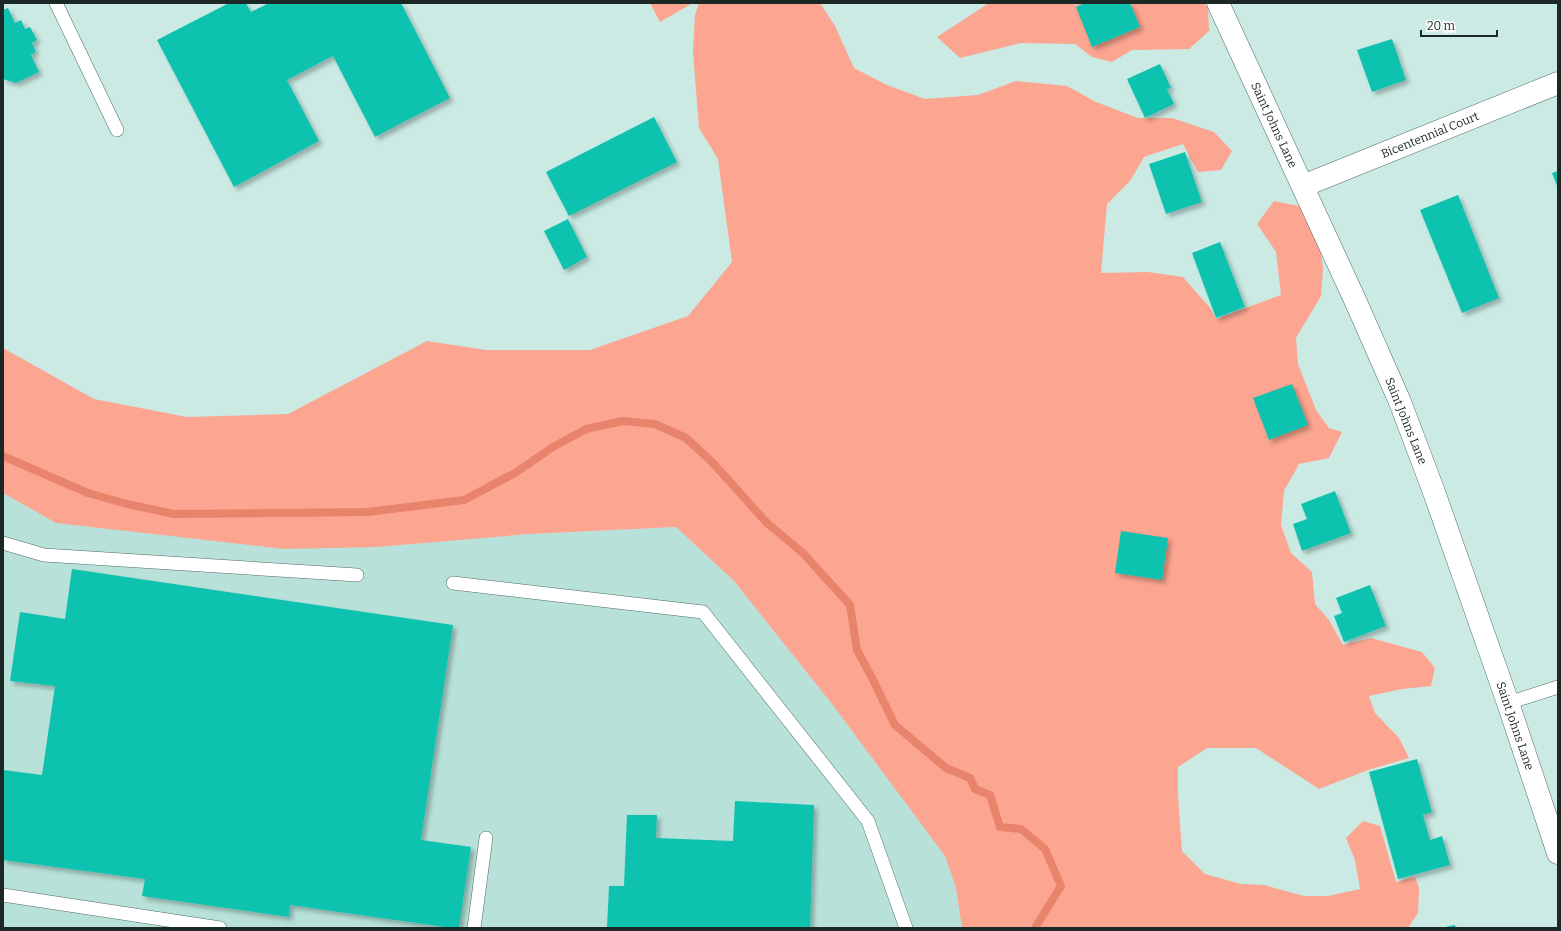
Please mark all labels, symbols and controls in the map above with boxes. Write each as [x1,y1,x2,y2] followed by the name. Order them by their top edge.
[1421,12,1497,38] scale bar
[1427,19,1456,33] text: 20 m
[1248,80,1300,170] street label: Saint Johns Lane
[1379,109,1482,161] street label: Bicentennial Court
[1382,375,1430,467] street label: Saint Johns Lane
[1493,680,1537,772] street label: Saint Johns Lane

